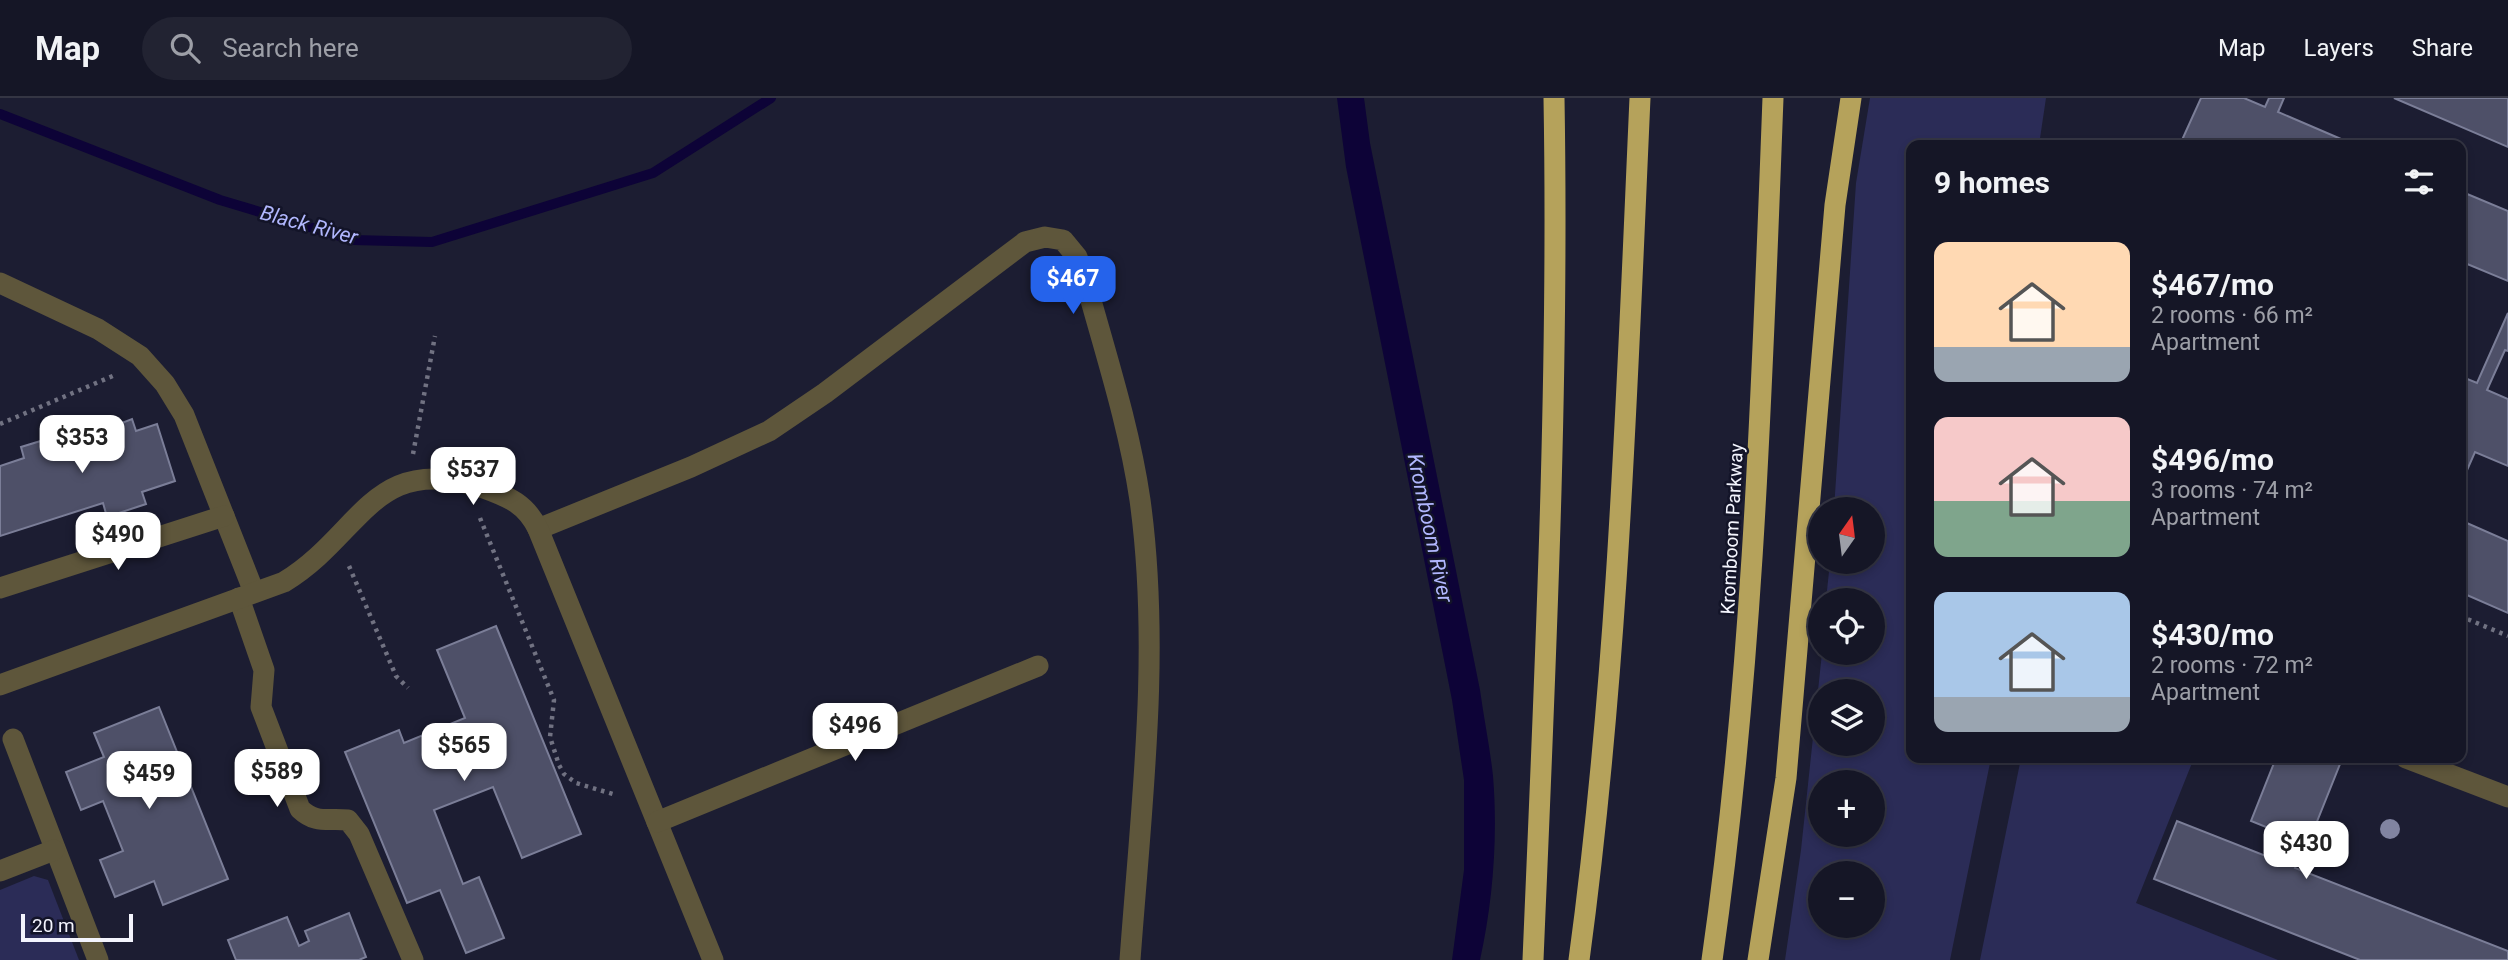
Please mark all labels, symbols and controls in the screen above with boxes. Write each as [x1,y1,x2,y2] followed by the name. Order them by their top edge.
[142,17,632,80] search box
[35,29,100,68] text: Map
[166,29,204,67] icon: search
[222,33,359,63] text: Search here
[2218,34,2266,62] text: Map
[2304,34,2374,62] text: Layers
[2412,34,2473,62] text: Share
[2400,163,2438,201] icon: filters
[1934,165,2050,200] text: 9 homes
[258,200,361,250] water label: Black River
[1032,256,1114,316] pin: $467
[1047,265,1099,292] text: $467
[2151,267,2274,302] text: $467/mo
[1990,270,2074,354] icon: home
[2151,302,2313,329] text: 2 rooms · 66 m²
[2151,329,2260,356] text: Apartment
[41,416,123,475] pin: $353
[56,424,108,451] text: $353
[2151,442,2274,477] text: $496/mo
[1716,443,1748,615] street label: Kromboom Parkway
[1990,445,2074,529] icon: home
[432,448,514,507] pin: $537
[1403,451,1458,606] water label: Kromboom River
[447,456,499,483] text: $537
[2151,477,2313,504] text: 3 rooms · 74 m²
[1808,497,1885,574] north arrow
[1808,497,1885,938] map controls
[2151,504,2260,531] text: Apartment
[77,512,159,572] pin: $490
[92,521,144,548] text: $490
[1808,588,1885,665] button: locate
[2151,617,2274,652] text: $430/mo
[1990,620,2074,704] icon: home
[2151,652,2313,679] text: 2 rooms · 72 m²
[1808,679,1885,756] button: layers
[2151,679,2260,706] text: Apartment
[814,704,896,763] pin: $496
[829,712,881,739] text: $496
[423,724,505,783] pin: $565
[438,732,490,759] text: $565
[236,750,318,809] pin: $589
[108,752,190,811] pin: $459
[251,758,303,785] text: $589
[123,760,175,787] text: $459
[1808,770,1885,847] button: +
[2265,822,2347,881] pin: $430
[2280,830,2332,857] text: $430
[1808,861,1885,938] button: −
[21,911,133,943] scale bar
[32,914,75,937] text: 20 m

